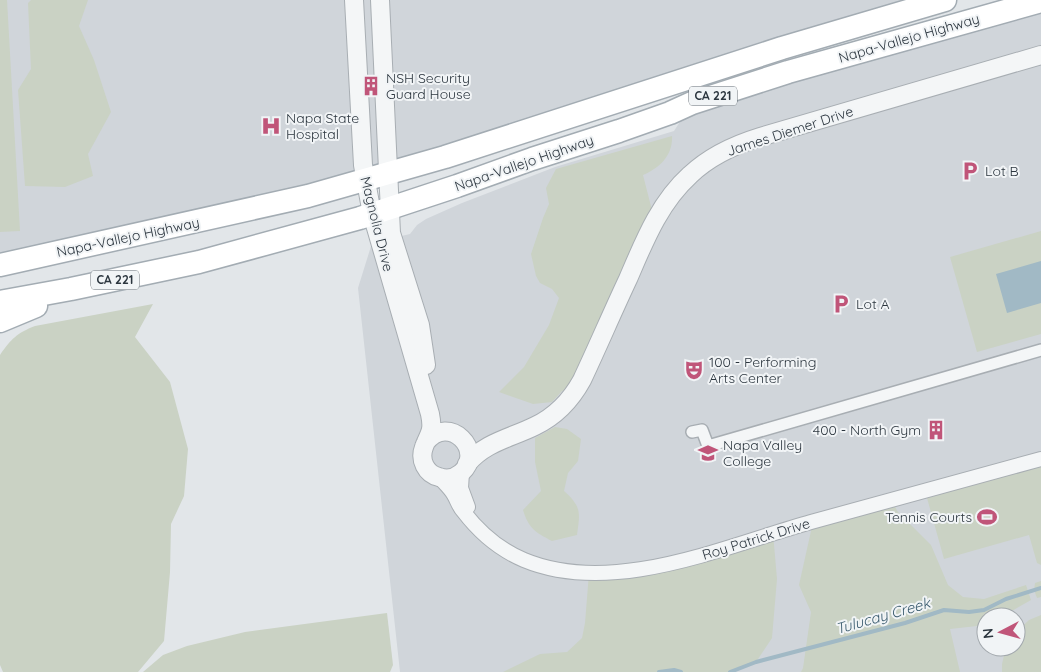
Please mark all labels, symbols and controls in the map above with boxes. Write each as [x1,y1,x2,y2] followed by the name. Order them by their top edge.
[836,9,982,67] street label: Napa-Vallejo Highway
[386,69,471,103] place label: NSH Security Guard House
[360,75,382,97] building icon: NSH Security Guard House
[689,86,737,105] road number: CA 221
[724,102,856,160] street label: James Diemer Drive
[286,109,359,143] place label: Napa State Hospital
[260,115,282,137] hospital icon: Napa State Hospital
[452,131,596,195] street label: Napa-Vallejo Highway
[959,160,981,182] parking icon: Lot B
[985,162,1019,180] place label: Lot B
[356,174,398,274] street label: Magnolia Drive
[55,213,201,261] street label: Napa-Vallejo Highway
[91,270,139,290] road number: CA 221
[830,293,852,315] parking icon: Lot A
[856,295,890,313] place label: Lot A
[709,353,816,387] place label: 100 - Performing Arts Center
[683,359,705,381] theatre icon: 100 - Performing Arts Center
[925,419,947,441] building icon: 400 - North Gym
[813,421,921,439] place label: 400 - North Gym
[723,436,802,470] place label: Napa Valley College
[697,442,719,464] school or university icon: Napa Valley College
[976,506,998,528] sports icon: Tennis Courts
[885,508,972,526] place label: Tennis Courts
[700,514,812,564] street label: Roy Patrick Drive
[833,592,934,638] water label: Tulucay Creek
[976,607,1026,657] north arrow
[979,627,998,639] text: N

